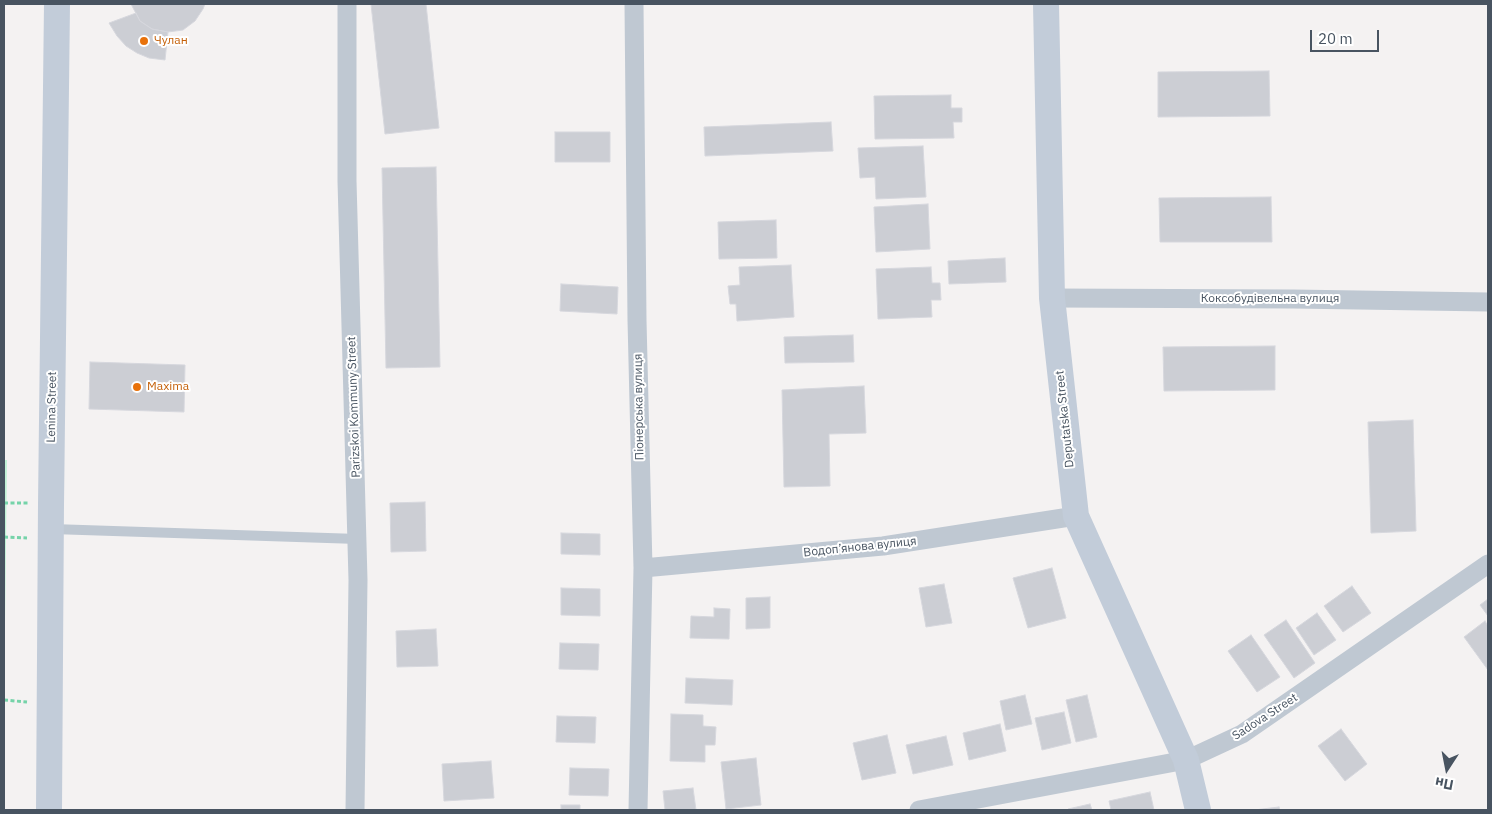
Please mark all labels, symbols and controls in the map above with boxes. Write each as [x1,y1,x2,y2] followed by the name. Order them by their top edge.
[1312,20,1381,52] scale bar
[1318,29,1353,48] text: 20 m
[154,34,188,48] place label: Чулан
[138,35,150,47] marker: Чулан
[1201,292,1339,306] street label: Коксобудівельна вулиця
[344,336,364,478] street label: Parizskoi Kommuny Street
[631,354,647,460] street label: Піонерська вулиця
[1053,370,1077,468] street label: Deputatska Street
[44,371,60,443] street label: Lenina Street
[147,380,189,394] place label: Maxima
[131,381,143,393] marker: Maxima
[803,534,917,560] street label: Водоп’янова вулиця
[1230,691,1300,743] street label: Sadova Street
[1422,744,1472,794] north arrow
[1433,773,1455,794] text: Пн

